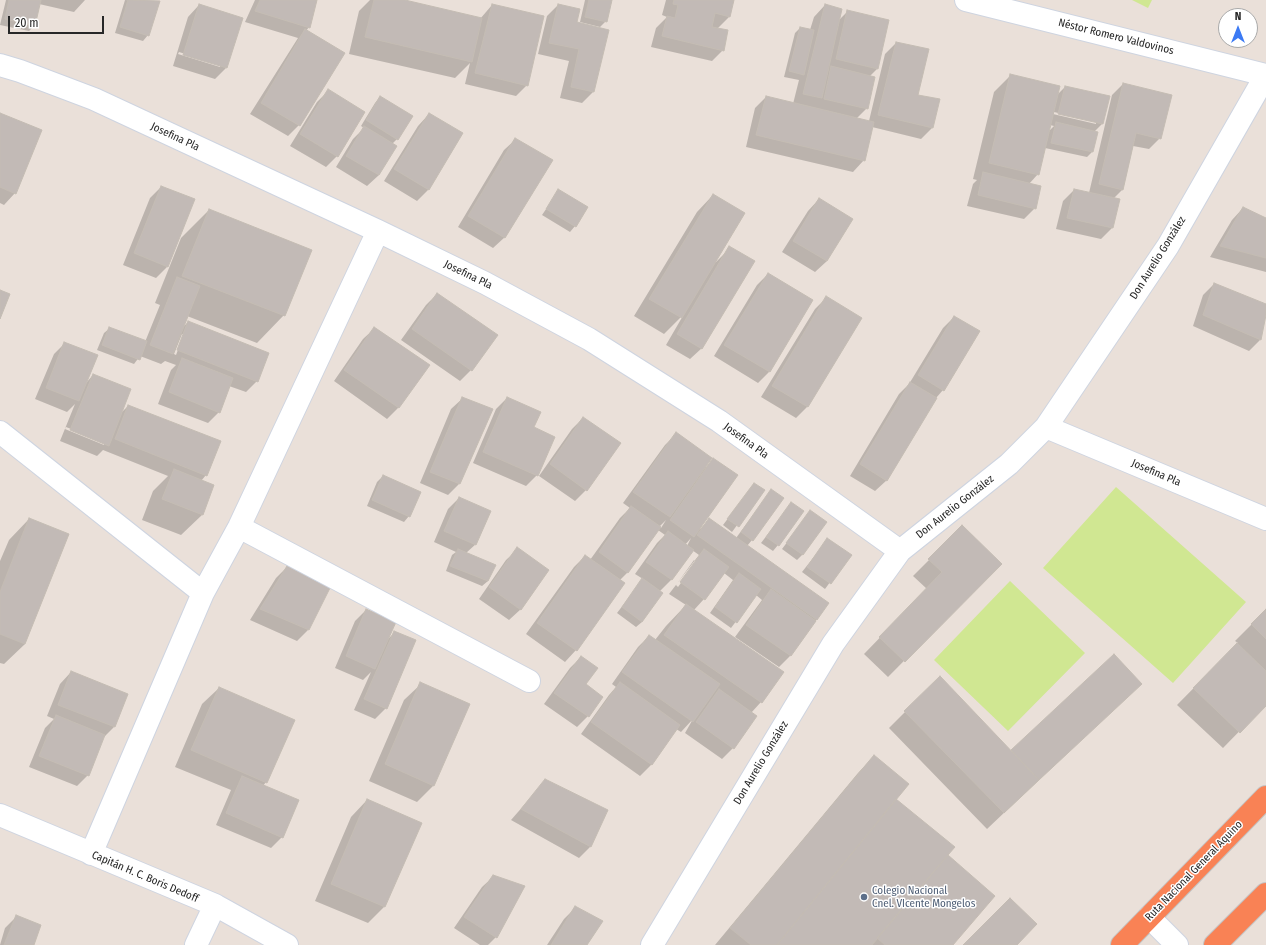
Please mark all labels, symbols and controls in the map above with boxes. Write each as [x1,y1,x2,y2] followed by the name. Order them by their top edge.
[10,8,106,34] scale bar
[1218,8,1258,48] north arrow
[1235,10,1241,23] text: N
[15,16,39,30] text: 20 m
[1057,16,1175,58] street label: Néstor Romero Valdovinos
[148,120,202,154] street label: Josefina Pla
[1127,214,1189,302] street label: Don Aurelio González
[442,258,494,292] street label: Josefina Pla
[721,420,771,462] street label: Josefina Pla
[1129,457,1183,489] street label: Josefina Pla
[913,473,997,541] street label: Don Aurelio González
[731,719,791,807] street label: Don Aurelio González
[1143,818,1245,924] street label: Ruta Nacional General Aquino
[90,848,200,906] street label: Capitán H. C. Boris Dedoff
[872,884,975,910] place label: Colegio Nacional Cnel. VIcente Mongelos
[859,892,869,902] marker: Colegio Nacional Cnel. VIcente Mongelos

